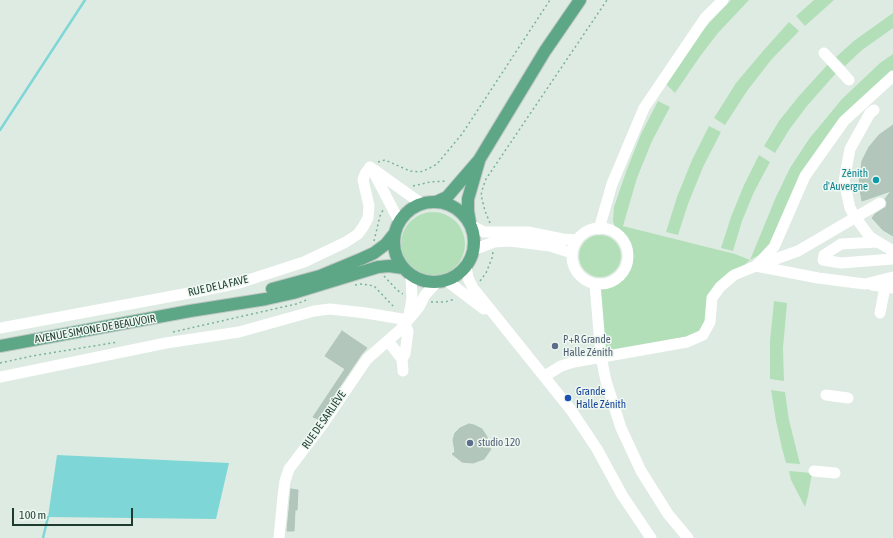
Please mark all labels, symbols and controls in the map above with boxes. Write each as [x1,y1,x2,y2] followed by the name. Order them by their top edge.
[823,167,868,193] place label: Zénith d'Auvergne
[871,175,881,185] marker: Zénith d'Auvergne
[187,273,249,299] street label: RUE DE LA FAVE
[34,312,156,346] street label: AVENUE SIMONE DE BEAUVOIR
[563,333,613,359] place label: P+R Grande Halle Zénith
[550,341,560,351] marker: P+R Grande Halle Zénith
[576,385,626,411] place label: Grande Halle Zénith
[299,388,349,452] street label: RUE DE SARLIÈVE
[563,393,573,403] marker: Grande Halle Zénith
[478,436,520,450] place label: studio 120
[465,438,475,448] marker: studio 120
[14,500,135,526] scale bar
[19,508,46,522] text: 100 m

